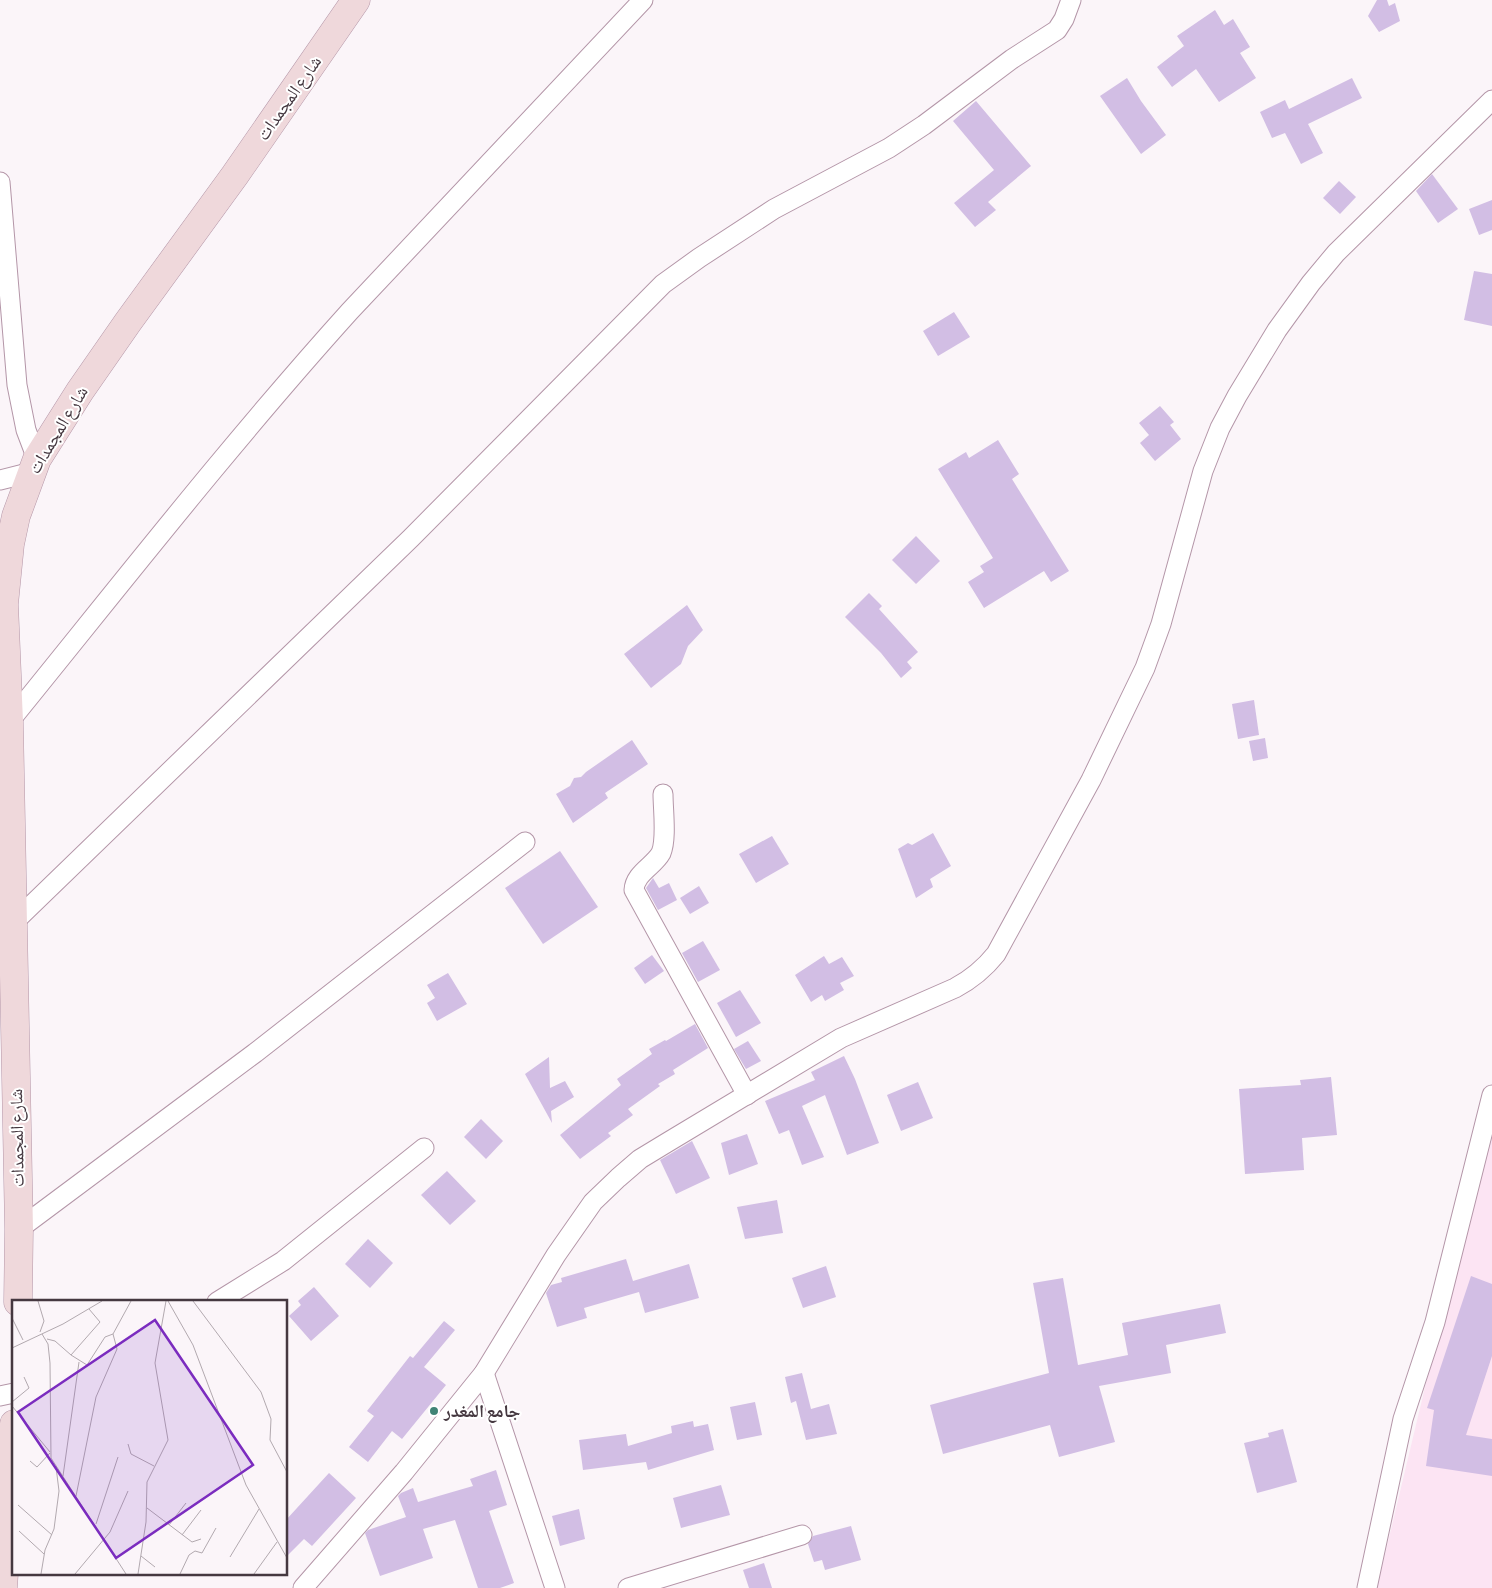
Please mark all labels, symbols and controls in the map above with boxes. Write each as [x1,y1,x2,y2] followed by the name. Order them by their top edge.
[252,51,326,145] street label: شارع المجمدات
[23,382,93,478] street label: شارع المجمدات
[5,1089,29,1187] street label: شارع المجمدات
[12,1300,288,1576] inset map
[443,1400,521,1423] place label: جامع المغدر
[428,1405,440,1417] marker: جامع المغدر

